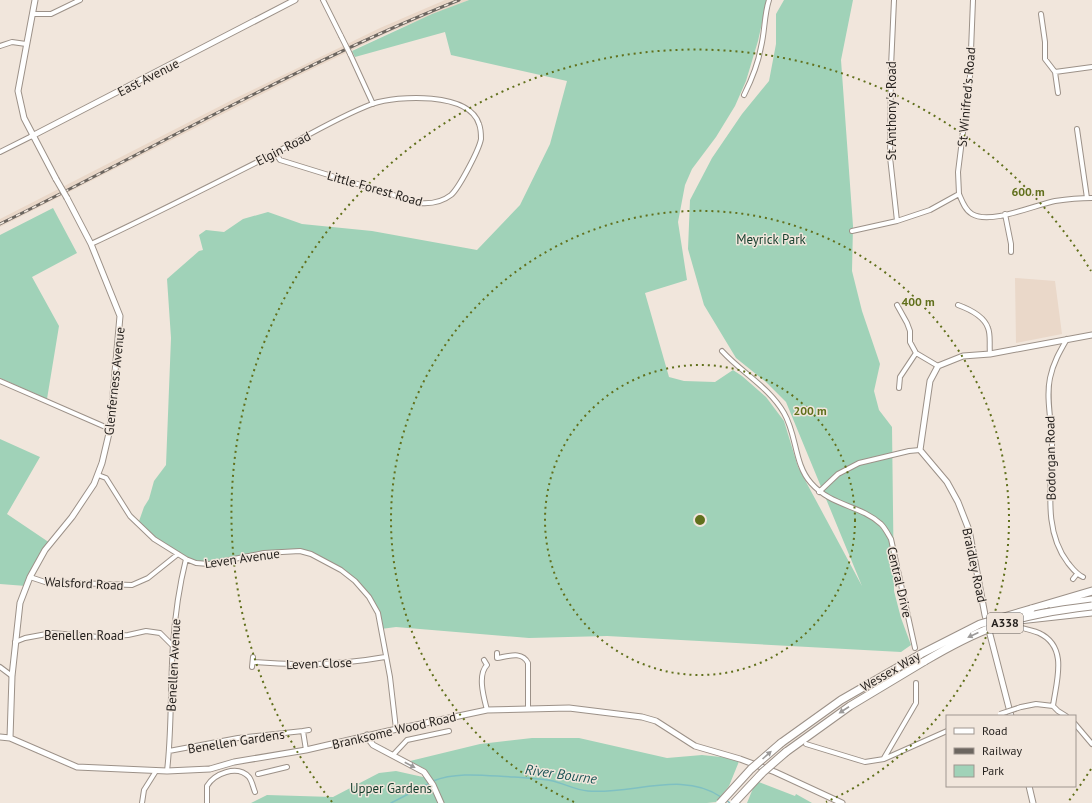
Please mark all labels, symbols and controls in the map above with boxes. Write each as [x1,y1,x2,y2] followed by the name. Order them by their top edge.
[954,46,979,148] street label: St Winifred's Road
[115,55,182,100] street label: East Avenue
[883,61,900,161] street label: St Anthony's Road
[253,127,314,169] street label: Elgin Road
[325,167,425,210] street label: Little Forest Road
[1011,184,1045,199] text: 600 m
[736,231,807,248] park label: Meyrick Park
[901,294,935,309] text: 400 m
[100,326,129,436] street label: Glenferness Avenue
[793,403,827,418] text: 200 m
[1041,416,1060,500] street label: Bodorgan Road
[693,513,707,527] centre of rings
[958,526,991,604] street label: Braidley Road
[203,545,281,572] street label: Leven Avenue
[883,545,916,619] street label: Central Drive
[44,573,124,594] street label: Walsford Road
[987,613,1023,633] road number: A338
[163,618,184,712] street label: Benellen Avenue
[44,627,124,644] street label: Benellen Road
[967,632,979,638] one-way arrow
[857,647,923,695] street label: Wessex Way
[286,654,352,673] street label: Leven Close
[838,707,850,714] one-way arrow
[330,708,458,753] street label: Branksome Wood Road
[946,715,1076,787] legend
[982,723,1007,738] text: Road
[186,725,286,758] street label: Benellen Gardens
[982,743,1022,758] text: Railway
[762,751,772,760] one-way arrow
[524,760,599,788] water label: River Bourne
[404,761,416,768] one-way arrow
[982,763,1004,778] text: Park
[350,780,432,797] park label: Upper Gardens

